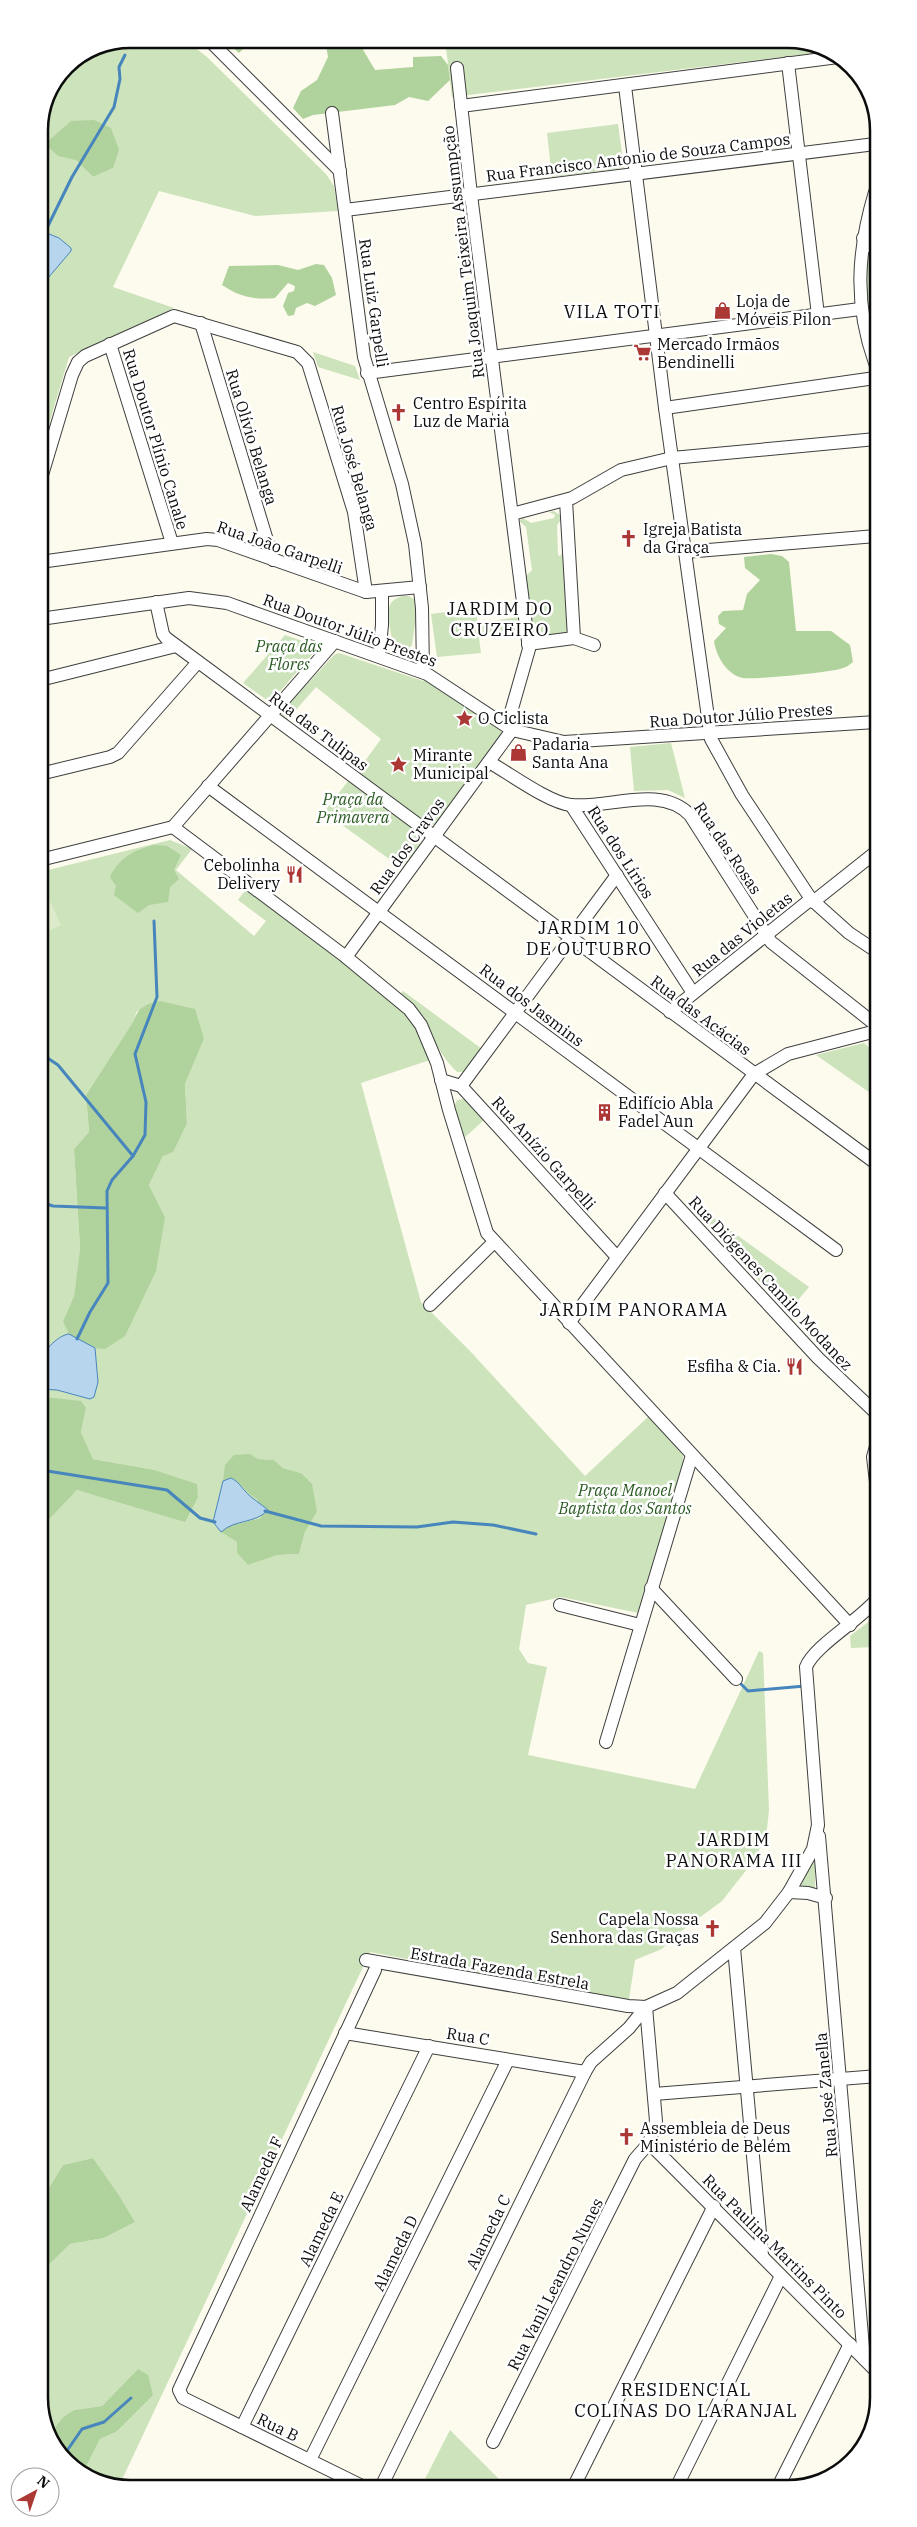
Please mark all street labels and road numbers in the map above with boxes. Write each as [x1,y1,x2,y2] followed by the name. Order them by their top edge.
[438,125,488,379] street label: Rua Joaquim Teixeira Assumpção
[485,128,791,186] street label: Rua Francisco Antonio de Souza Campos
[355,237,393,369] street label: Rua Luiz Garpelli
[119,346,193,532] street label: Rua Doutor Plínio Canale
[222,367,282,508] street label: Rua Olívio Belanga
[328,403,383,533] street label: Rua José Belanga
[215,516,345,578] street label: Rua João Garpelli
[260,589,440,671] street label: Rua Doutor Júlio Prestes
[265,687,373,775] street label: Rua das Tulipas
[649,699,833,731] street label: Rua Doutor Júlio Prestes
[365,794,449,898] street label: Rua dos Cravos
[690,798,766,898] street label: Rua das Rosas
[584,802,658,902] street label: Rua dos Lírios
[688,888,796,980] street label: Rua das Violetas
[476,959,588,1051] street label: Rua dos Jasmins
[647,971,755,1059] street label: Rua das Acácias
[488,1092,600,1214] street label: Rua Anízio Garpelli
[685,1192,857,1374] street label: Rua Diógenes Camilo Modanez
[409,1942,591,1994] street label: Estrada Fazenda Estrela
[445,2023,491,2049] street label: Rua C
[811,2031,841,2158] street label: Rua José Zanella
[235,2133,287,2215] street label: Alameda F
[699,2170,851,2322] street label: Rua Paulina Martins Pinto
[294,2188,348,2270] street label: Alameda E
[461,2191,515,2273] street label: Alameda C
[503,2194,607,2374] street label: Rua Vanil Leandro Nunes
[368,2212,422,2294] street label: Alameda D
[254,2408,302,2446] street label: Rua B

